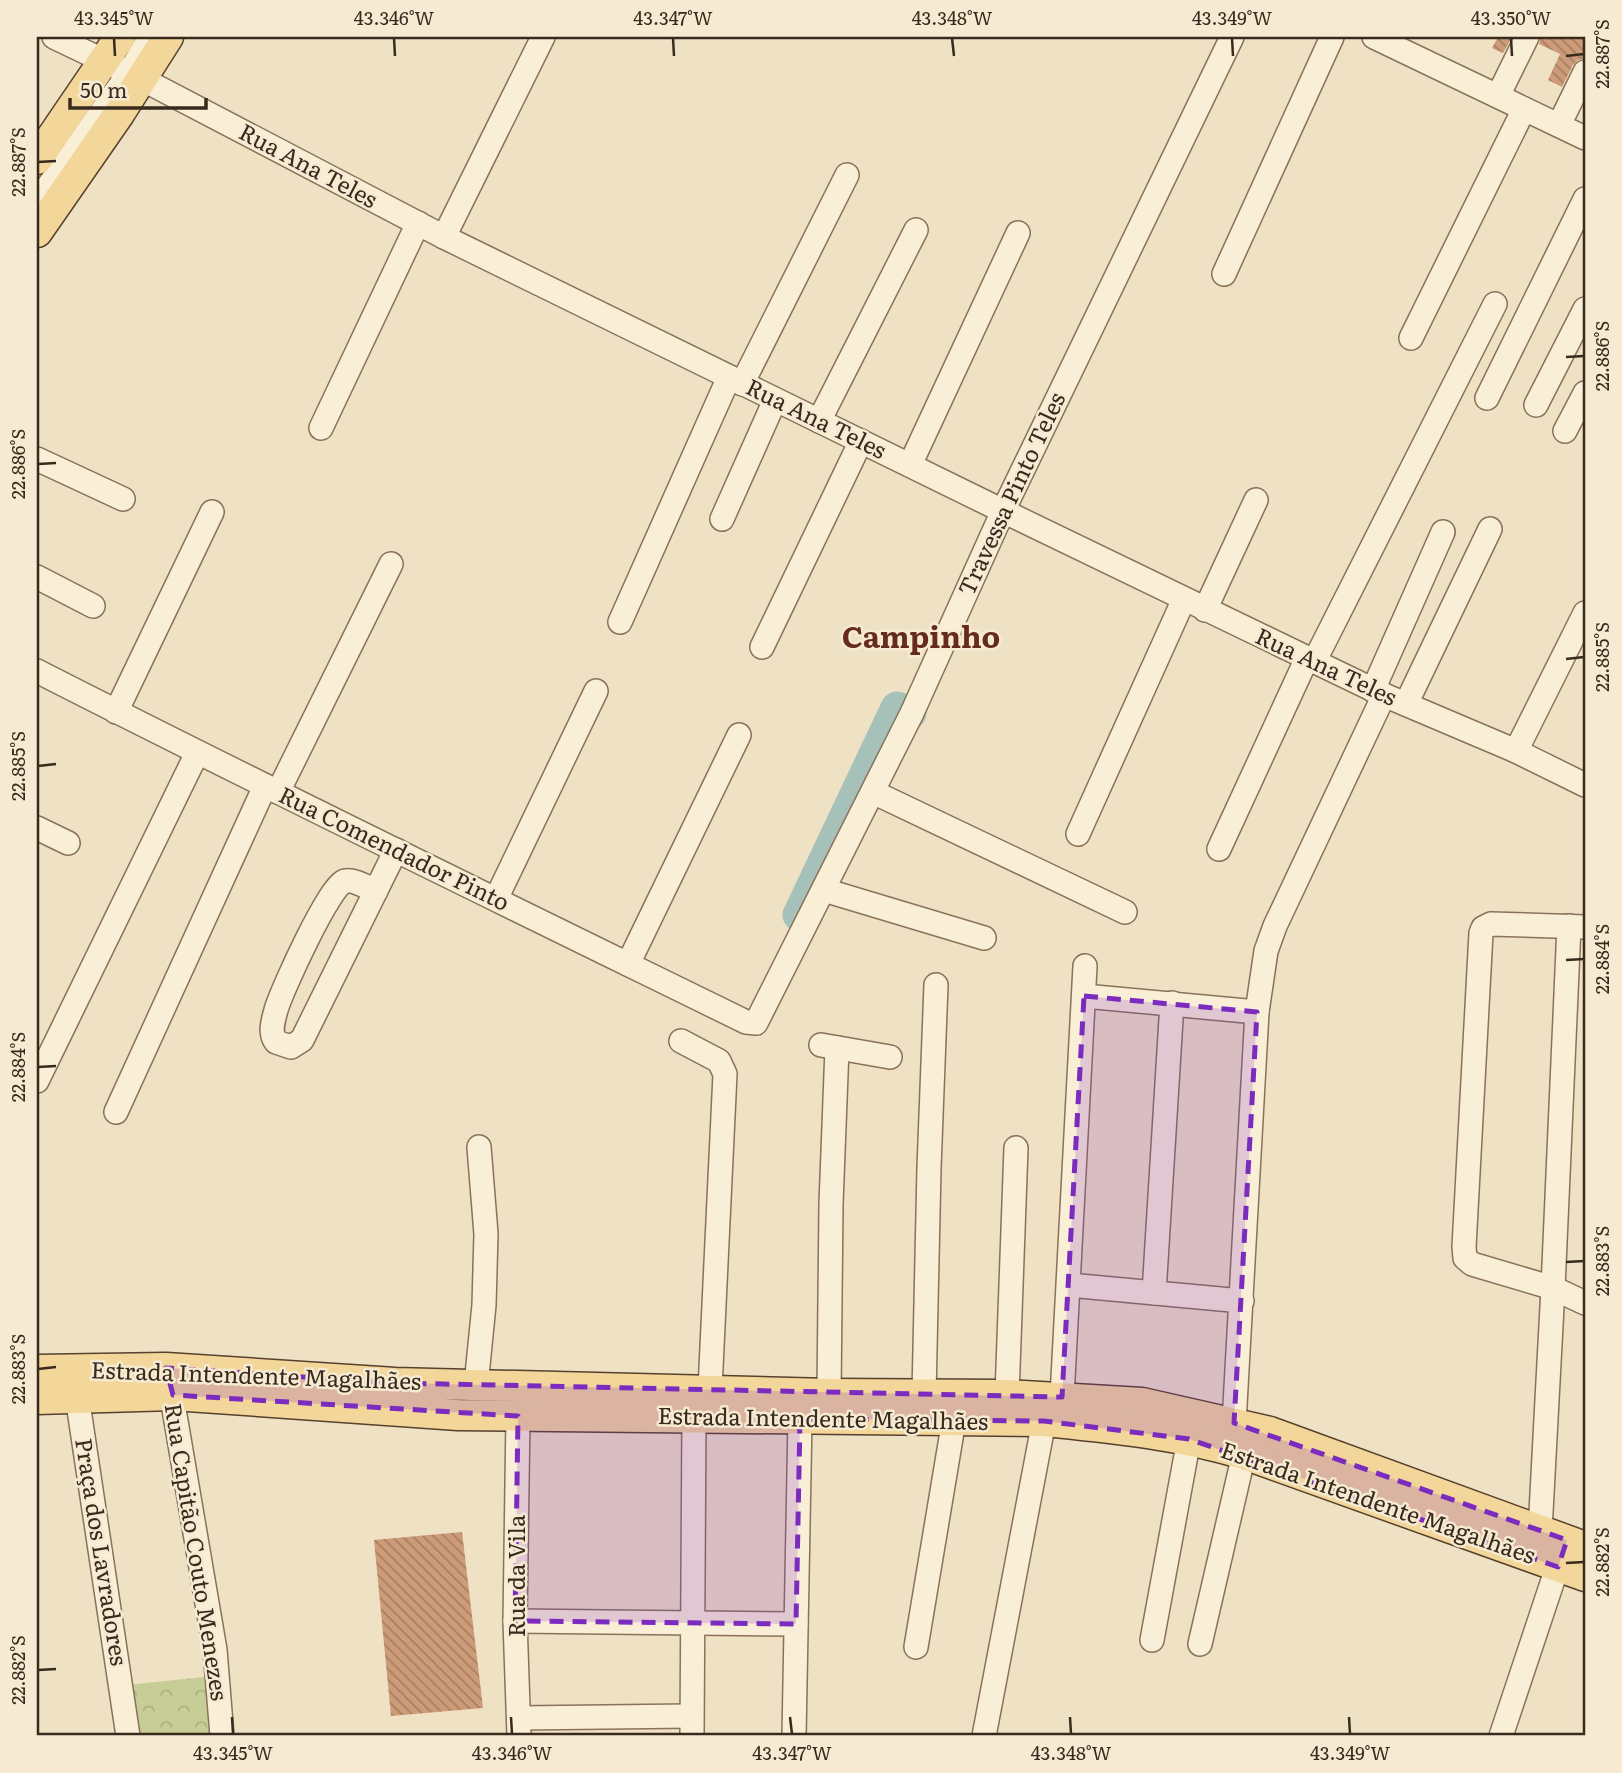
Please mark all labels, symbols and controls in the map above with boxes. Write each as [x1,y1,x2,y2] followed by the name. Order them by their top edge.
[74,4,154,31] text: 43.345°W
[354,4,435,31] text: 43.346°W
[633,4,713,31] text: 43.347°W
[912,4,993,31] text: 43.348°W
[1192,4,1272,31] text: 43.349°W
[1471,4,1552,31] text: 43.350°W
[1588,19,1615,89] text: 22.887°S
[70,66,206,110] scale bar
[80,73,127,104] text: 50 m
[234,113,384,215] street label: Rua Ana Teles
[4,127,31,197] text: 22.887°S
[1588,321,1615,391] text: 22.886°S
[741,369,893,466] street label: Rua Ana Teles
[948,386,1072,600] street label: Travessa Pinto Teles
[4,429,31,499] text: 22.886°S
[842,613,1000,657] district label: Campinho
[1251,618,1403,713] street label: Rua Ana Teles
[1588,622,1615,692] text: 22.885°S
[4,731,31,801] text: 22.885°S
[274,776,516,918] street label: Rua Comendador Pinto
[1588,924,1615,994] text: 22.884°S
[4,1032,31,1102] text: 22.884°S
[1588,1226,1615,1296] text: 22.883°S
[4,1334,31,1404] text: 22.883°S
[90,1351,422,1397] street label: Estrada Intendente Magalhães
[657,1397,989,1437] street label: Estrada Intendente Magalhães
[158,1400,238,1703] street label: Rua Capitão Couto Menezes
[1217,1431,1541,1571] street label: Estrada Intendente Magalhães
[68,1435,138,1668] street label: Praça dos Lavradores
[498,1514,532,1637] street label: Rua da Vila
[1588,1527,1615,1597] text: 22.882°S
[4,1635,31,1705] text: 22.882°S
[193,1739,273,1766] text: 43.345°W
[472,1739,553,1766] text: 43.346°W
[752,1739,832,1766] text: 43.347°W
[1031,1739,1112,1766] text: 43.348°W
[1310,1739,1390,1766] text: 43.349°W

